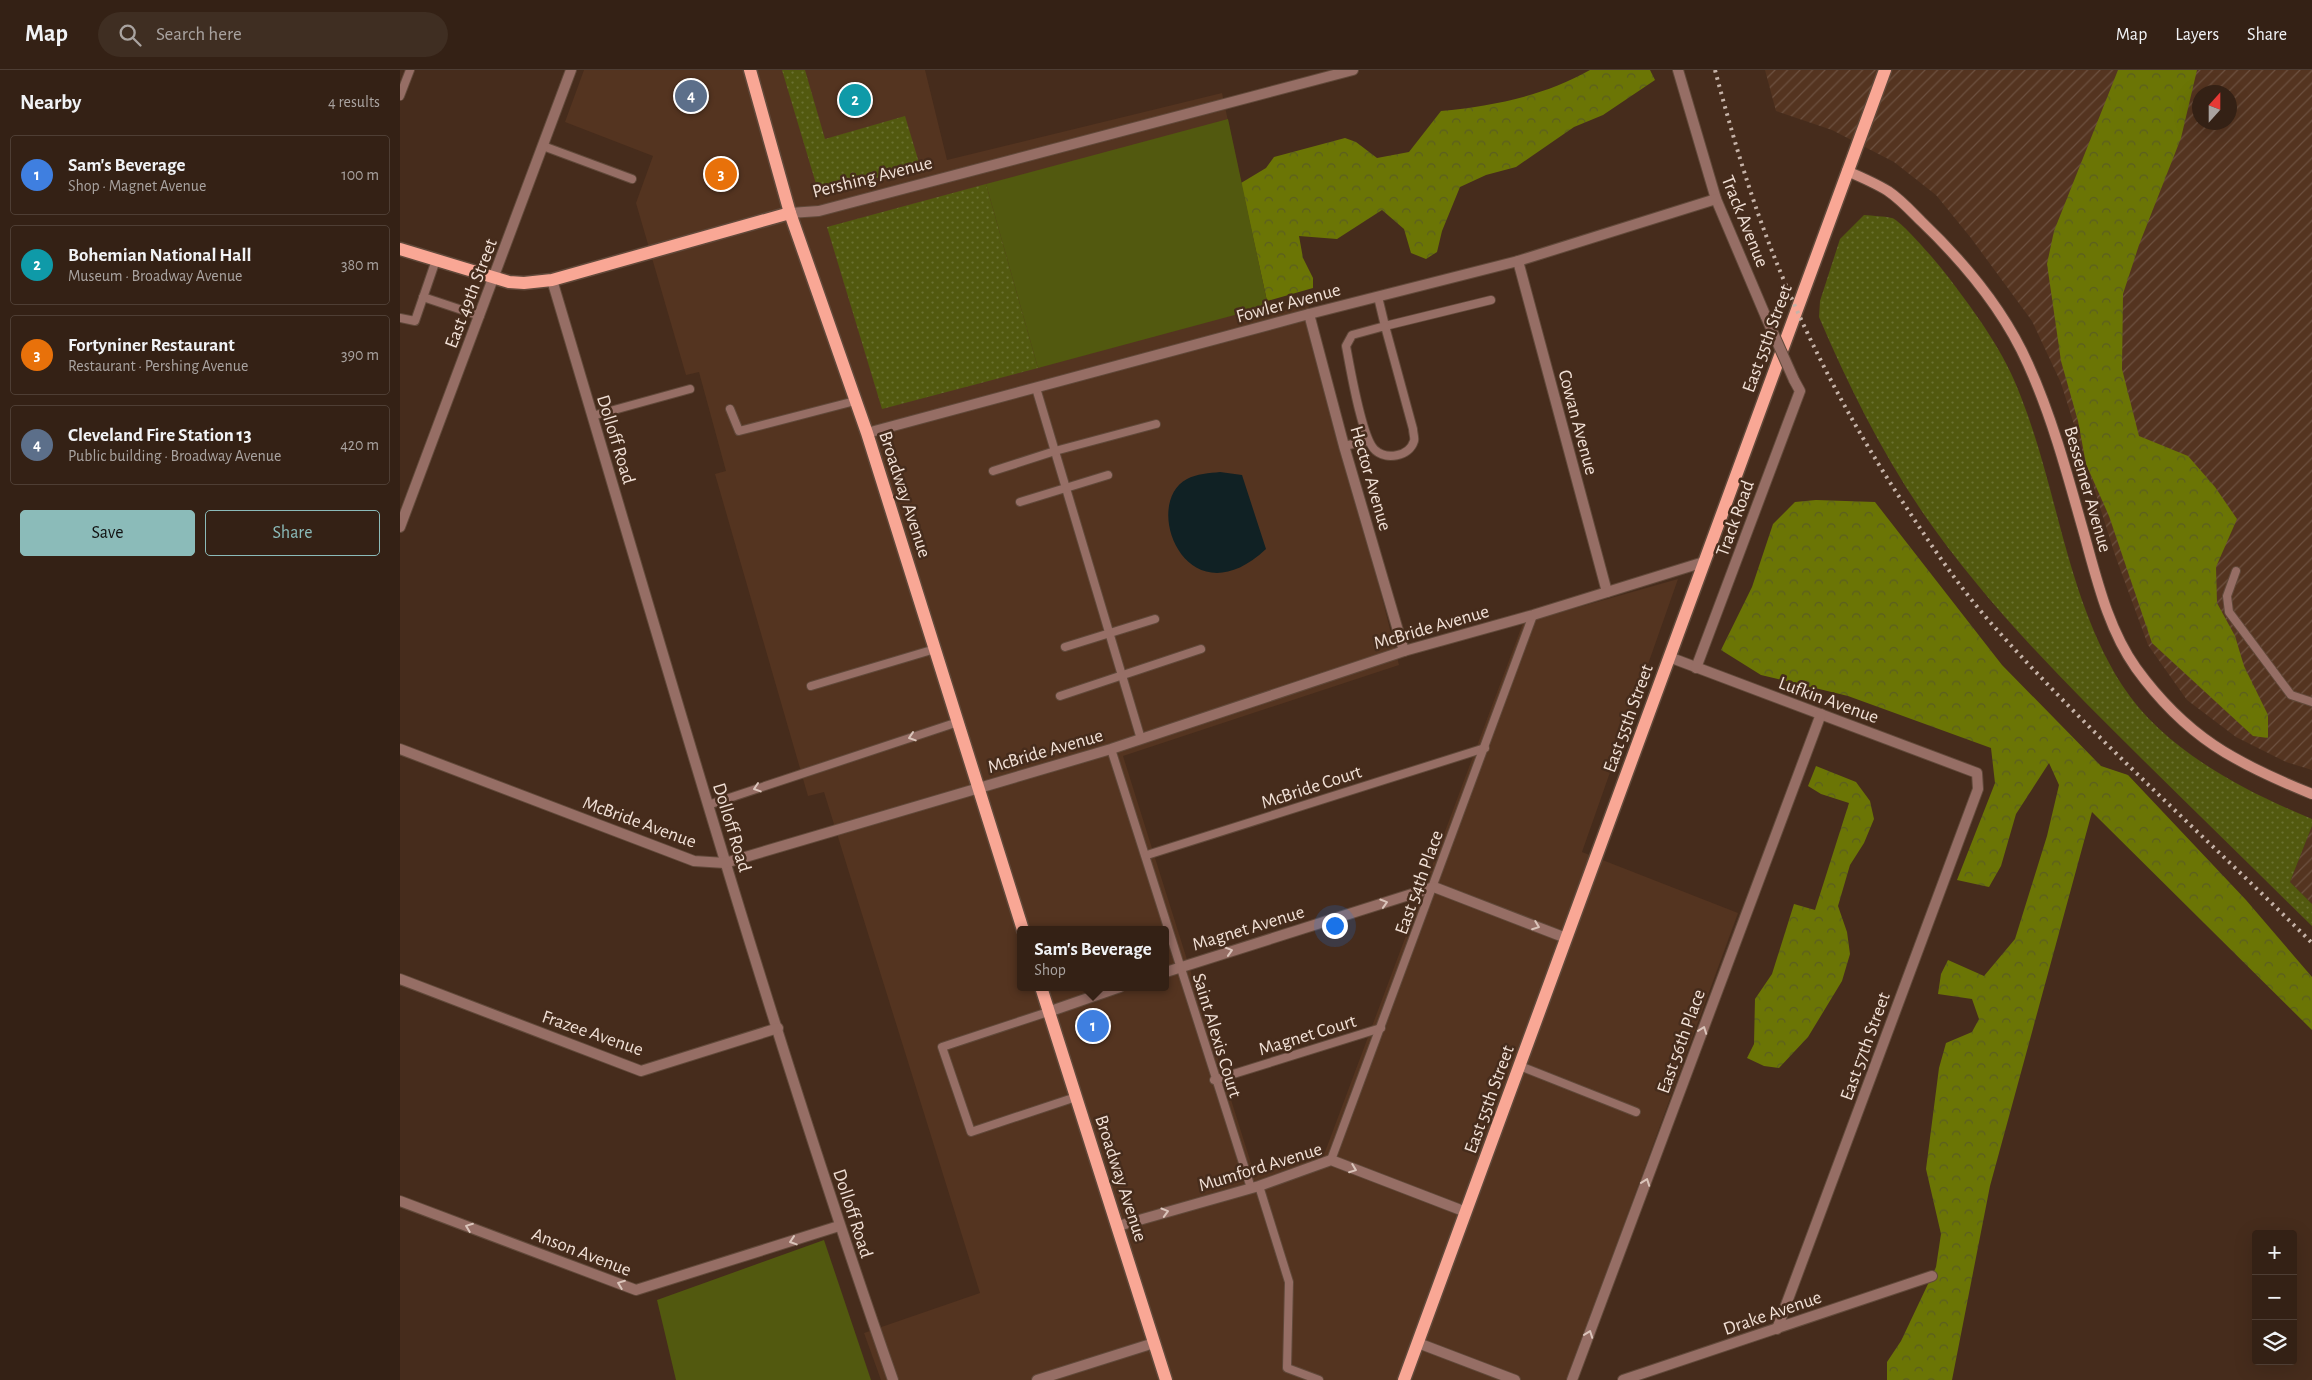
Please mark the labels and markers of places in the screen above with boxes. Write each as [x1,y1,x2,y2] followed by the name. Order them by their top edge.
[675,77,707,115] pin: 4
[839,81,871,119] pin: 2
[705,155,737,193] pin: 3
[1077,1007,1109,1045] pin: 1

